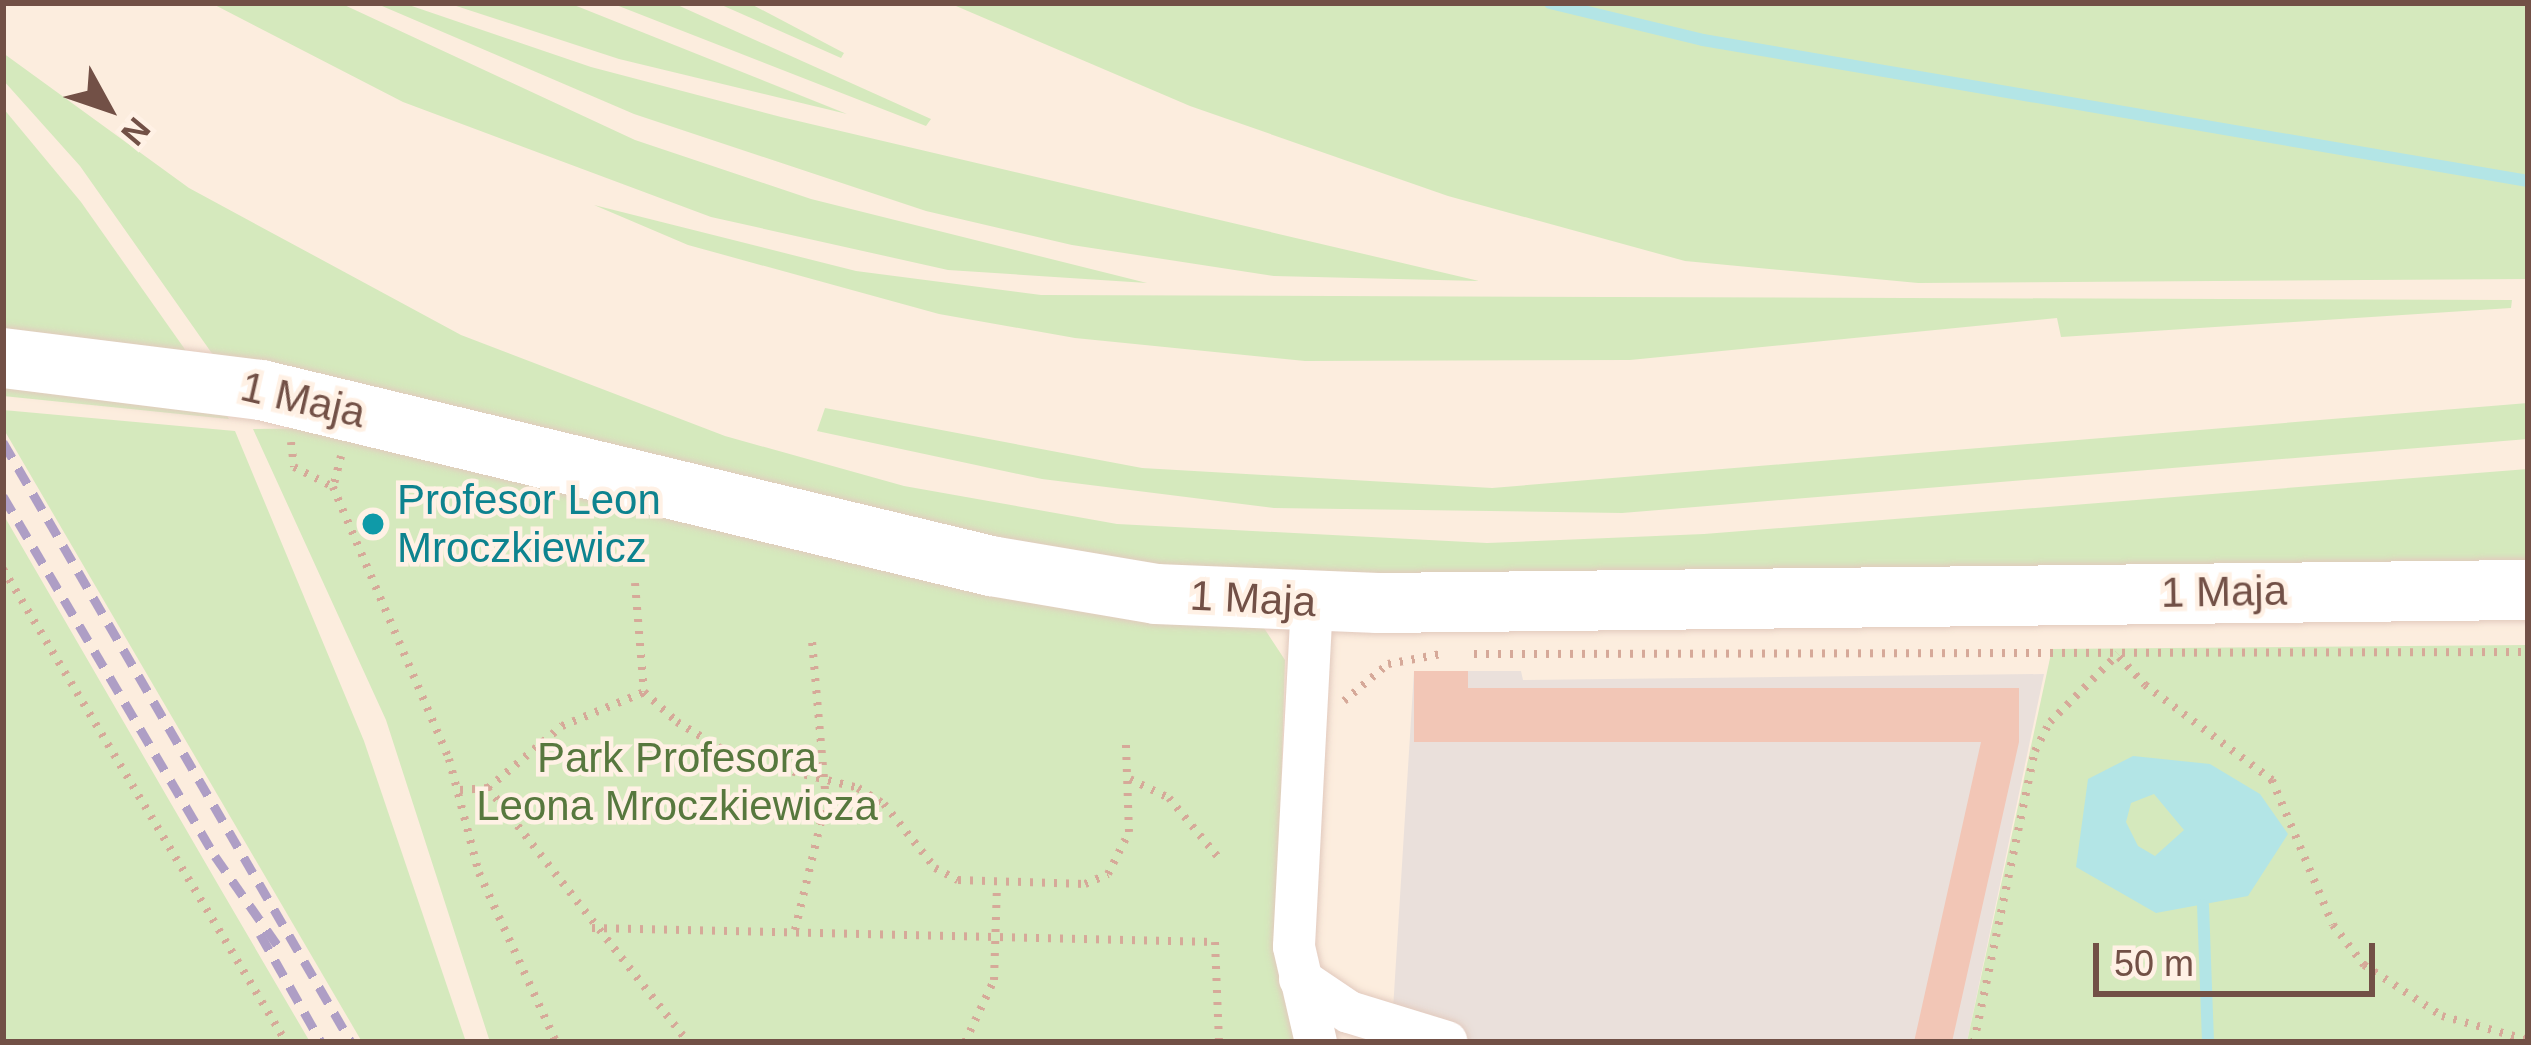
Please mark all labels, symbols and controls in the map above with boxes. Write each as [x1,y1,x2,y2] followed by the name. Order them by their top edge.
[48,48,168,168] north arrow
[114,110,158,152] text: N
[236,361,370,439] street label: 1 Maja
[397,475,661,574] place label: Profesor Leon Mroczkiewicz
[360,511,386,537] marker: Profesor Leon Mroczkiewicz
[2161,566,2287,618] street label: 1 Maja
[1189,571,1317,627] street label: 1 Maja
[476,733,878,831] park label: Park Profesora Leona Mroczkiewicza
[2099,919,2381,993] scale bar
[2114,943,2194,984] text: 50 m

